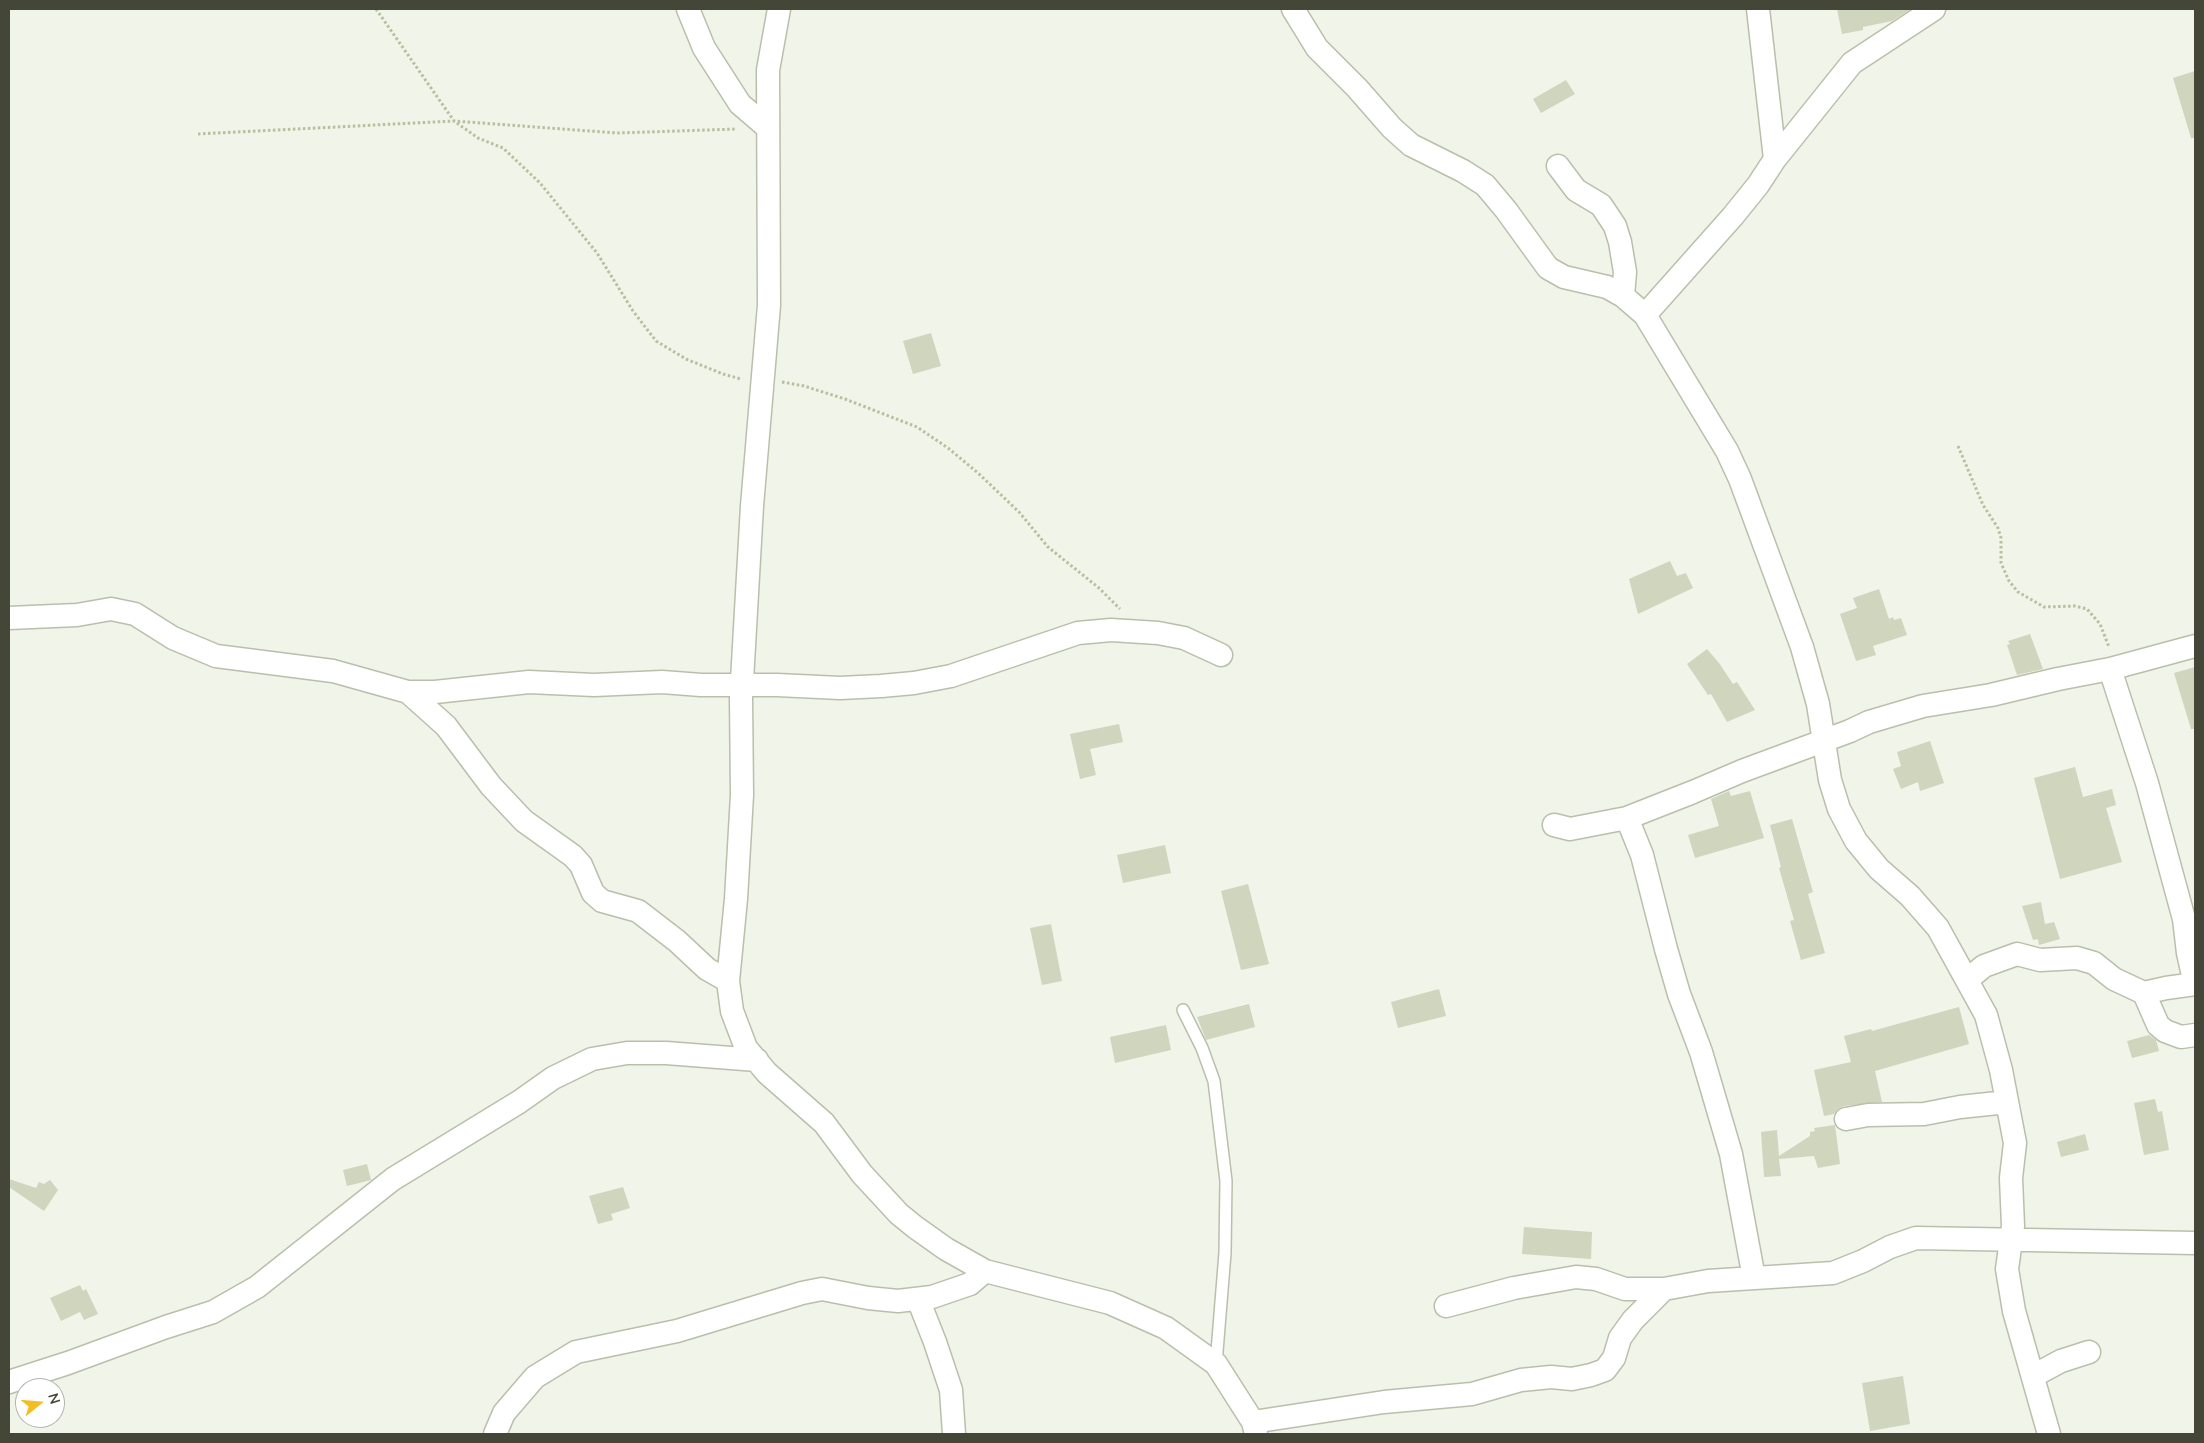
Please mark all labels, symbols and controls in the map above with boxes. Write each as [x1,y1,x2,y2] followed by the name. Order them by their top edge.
[15,1378,65,1428] north arrow
[43,1391,64,1407] text: N

